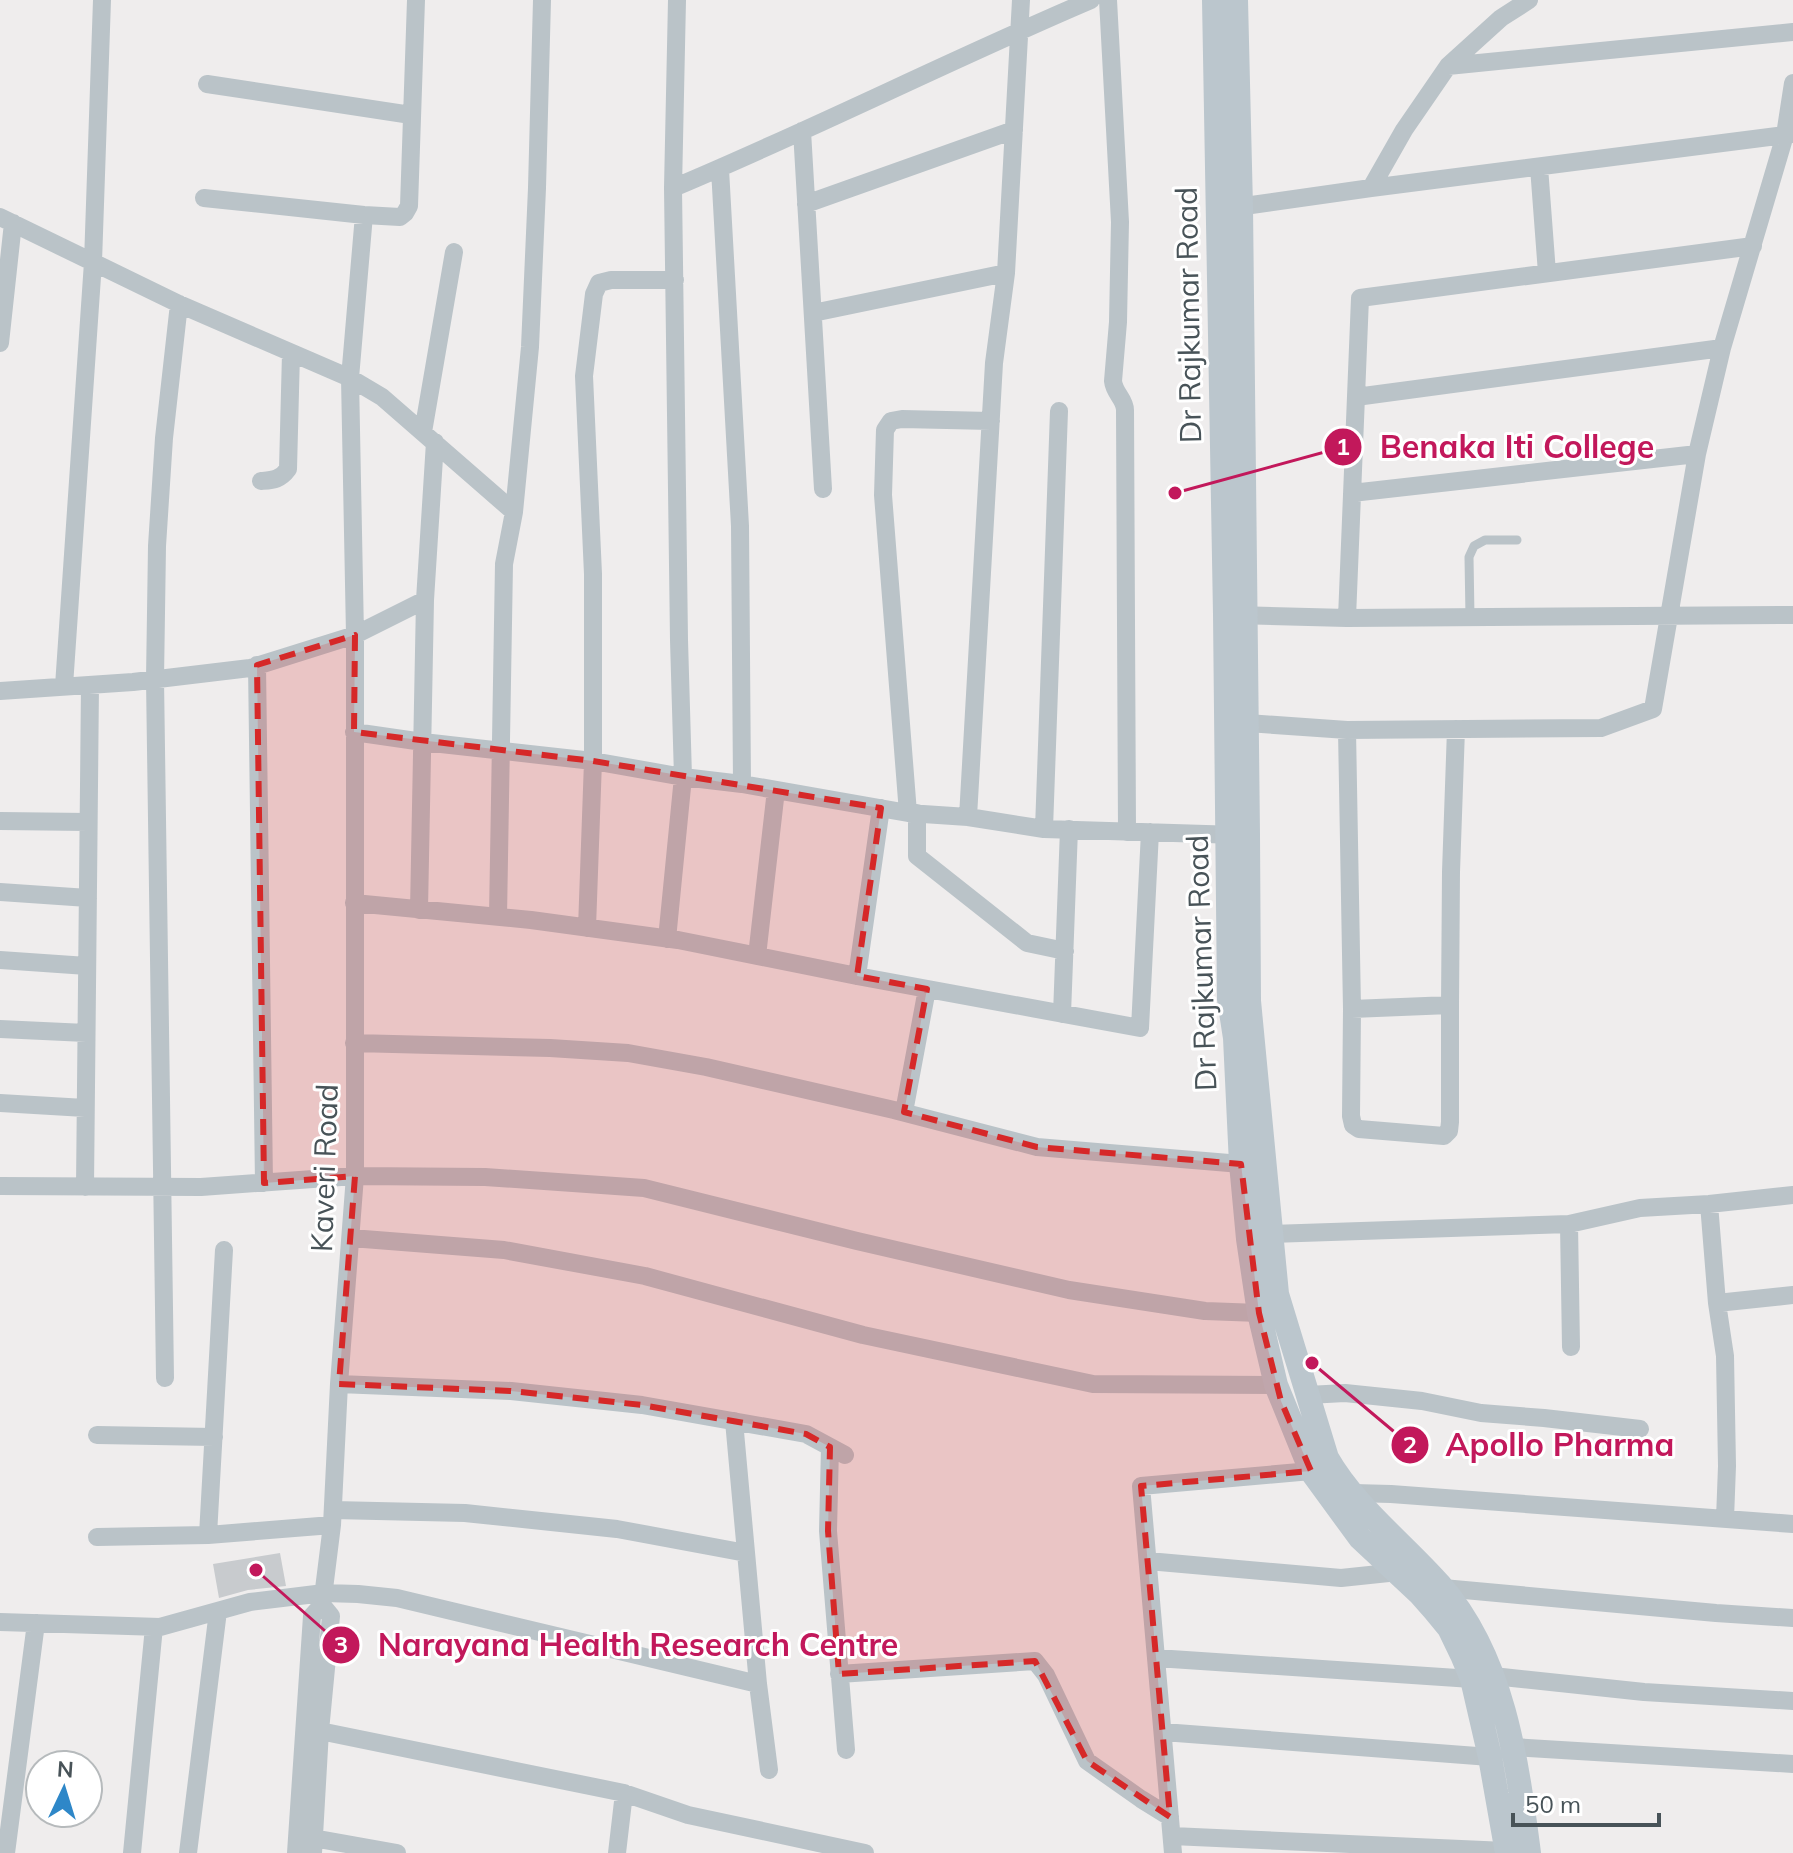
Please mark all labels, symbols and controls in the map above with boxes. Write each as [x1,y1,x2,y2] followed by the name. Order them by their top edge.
[1167,187,1209,443] street label: Dr Rajkumar Road
[1323,419,1670,475] callout: Benaka Iti College
[1380,426,1654,466] text: Benaka Iti College
[1336,431,1350,461] text: 1
[1178,834,1224,1092] street label: Dr Rajkumar Road
[302,1083,346,1253] street label: Kaveri Road
[1390,1417,1690,1473] callout: Apollo Pharma
[1446,1424,1674,1464] text: Apollo Pharma
[1403,1429,1417,1459] text: 2
[321,1617,914,1673] callout: Narayana Health Research Centre
[378,1624,898,1664] text: Narayana Health Research Centre
[334,1629,348,1659] text: 3
[24,1749,104,1829] north arrow
[56,1755,75,1784] text: N
[1513,1777,1659,1827] scale bar
[1525,1789,1581,1819] text: 50 m

